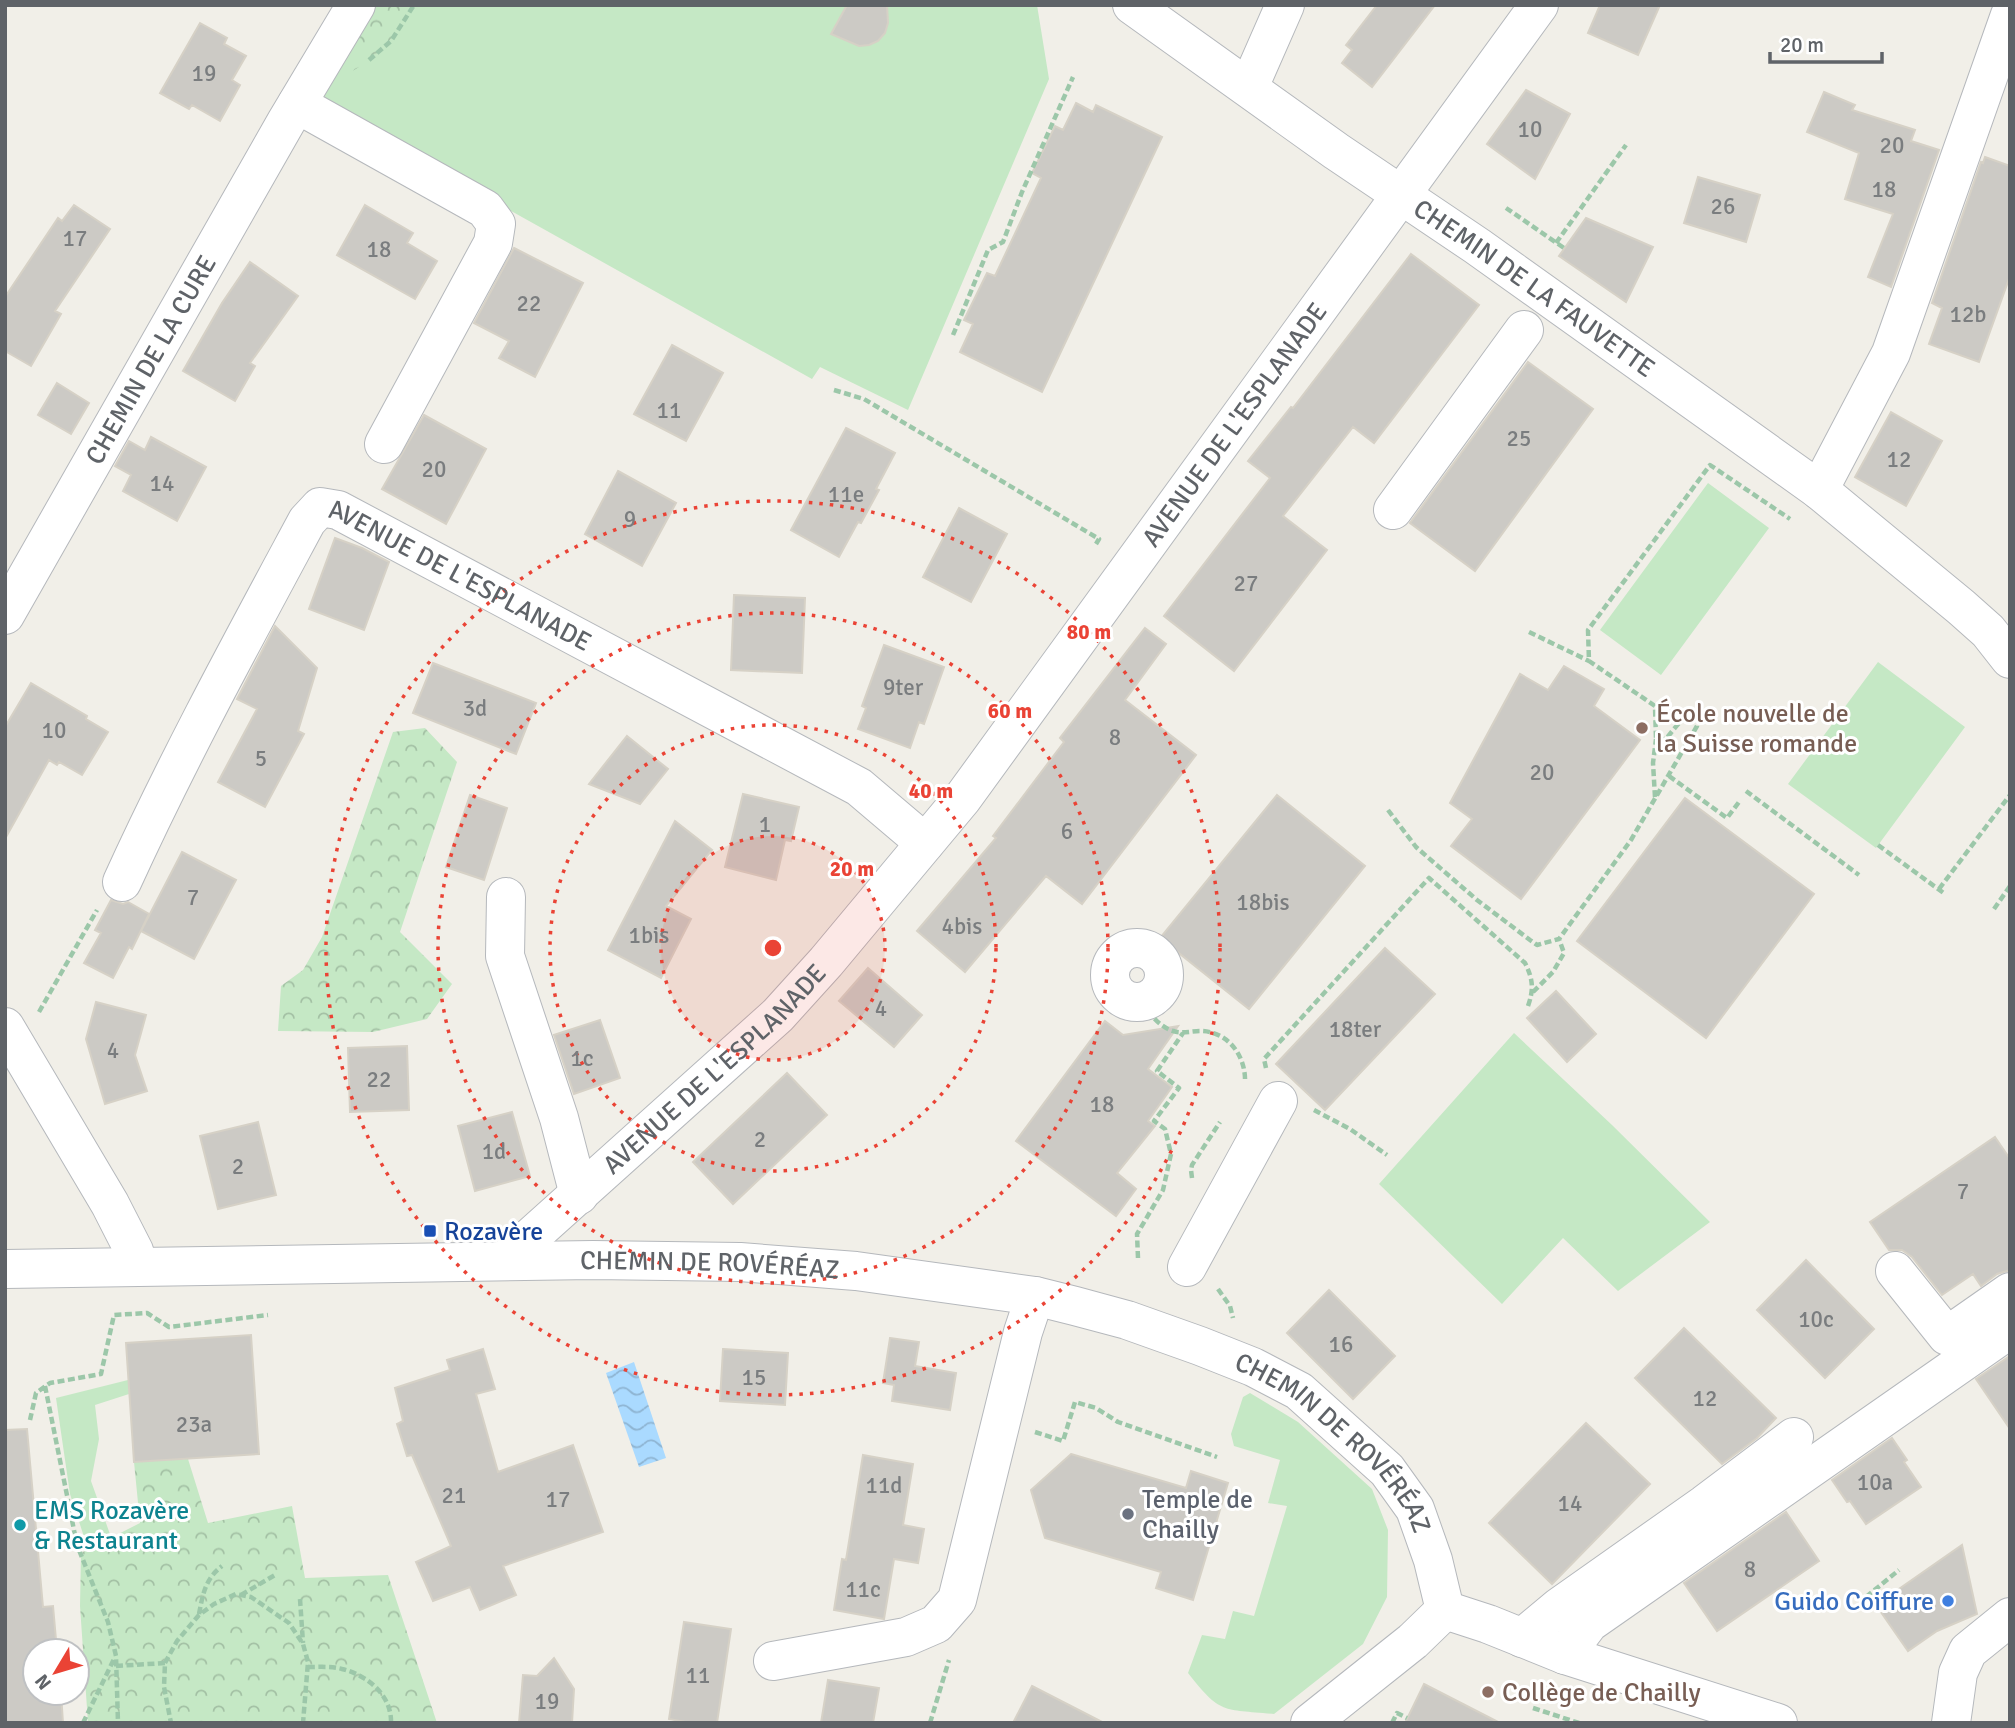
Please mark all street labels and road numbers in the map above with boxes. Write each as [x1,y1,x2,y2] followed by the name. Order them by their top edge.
[1407,193,1661,385] street label: CHEMIN DE LA FAUVETTE
[79,250,224,470] street label: CHEMIN DE LA CURE
[1136,297,1334,553] street label: AVENUE DE L'ESPLANADE
[326,494,597,659] street label: AVENUE DE L'ESPLANADE
[597,958,833,1181] street label: AVENUE DE L'ESPLANADE
[580,1245,841,1287] street label: CHEMIN DE ROVÉRÉAZ
[1230,1347,1437,1537] street label: CHEMIN DE ROVÉRÉAZ

